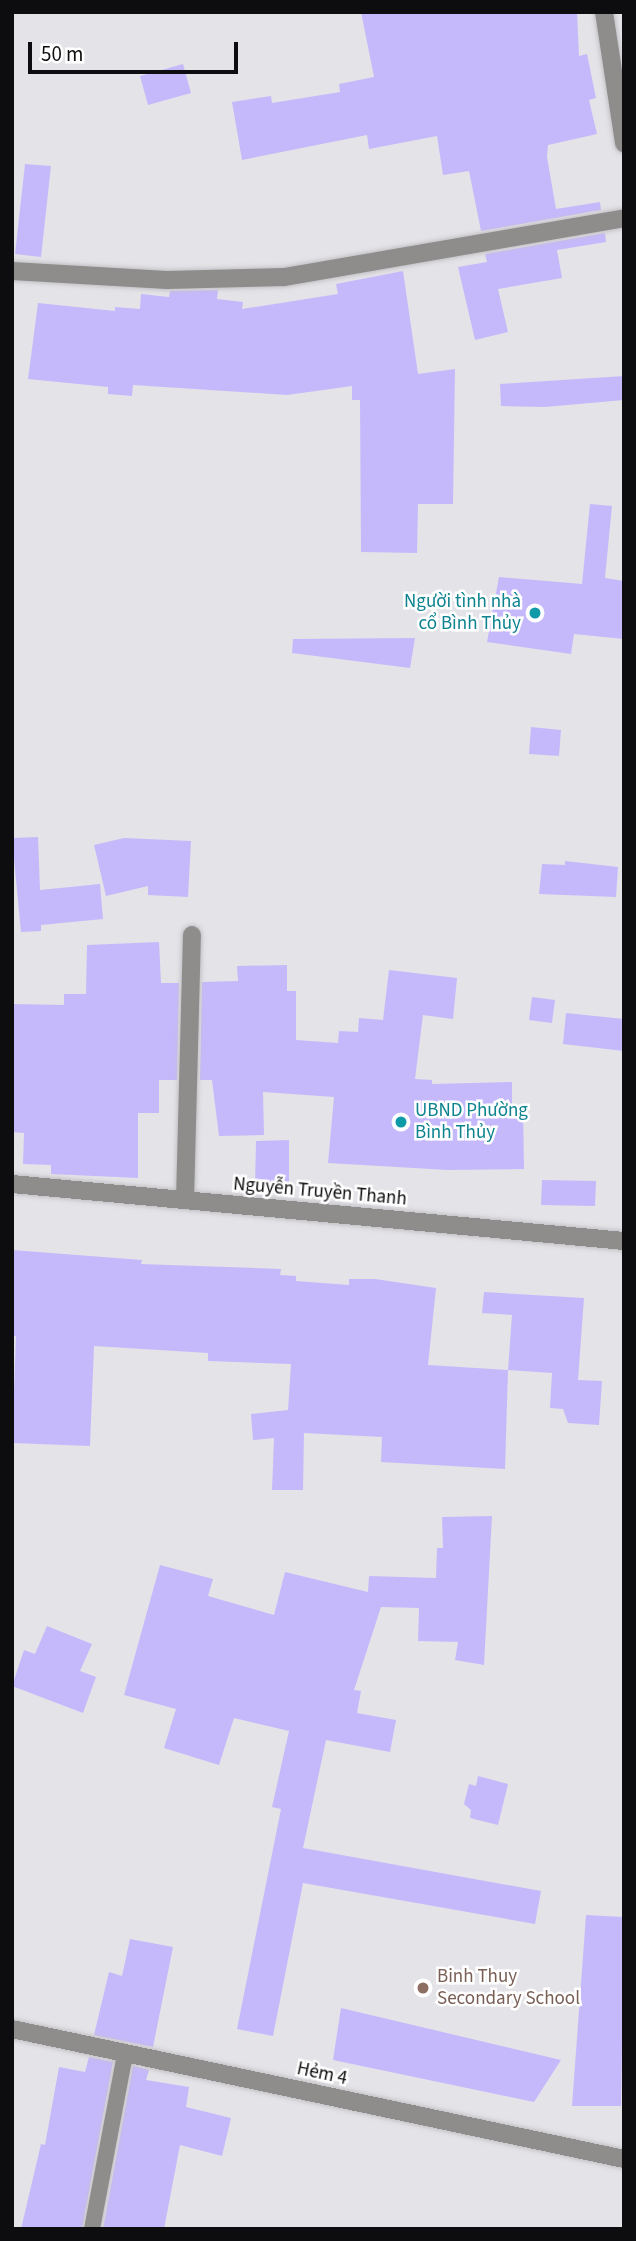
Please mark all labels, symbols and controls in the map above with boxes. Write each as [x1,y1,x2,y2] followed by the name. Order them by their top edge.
[32,28,242,72] scale bar
[41,39,83,69] text: 50 m
[404,591,521,635] place label: Người tình nhà cổ Bình Thủy
[527,605,543,621] marker: Người tình nhà cổ Bình Thủy
[415,1100,528,1144] place label: UBND Phường Bình Thủy
[393,1114,409,1130] marker: UBND Phường Bình Thủy
[232,1173,408,1211] street label: Nguyễn Truyền Thanh
[437,1966,580,2010] place label: Binh Thuy Secondary School
[415,1980,431,1996] marker: Binh Thuy Secondary School
[295,2058,349,2090] street label: Hẻm 4

